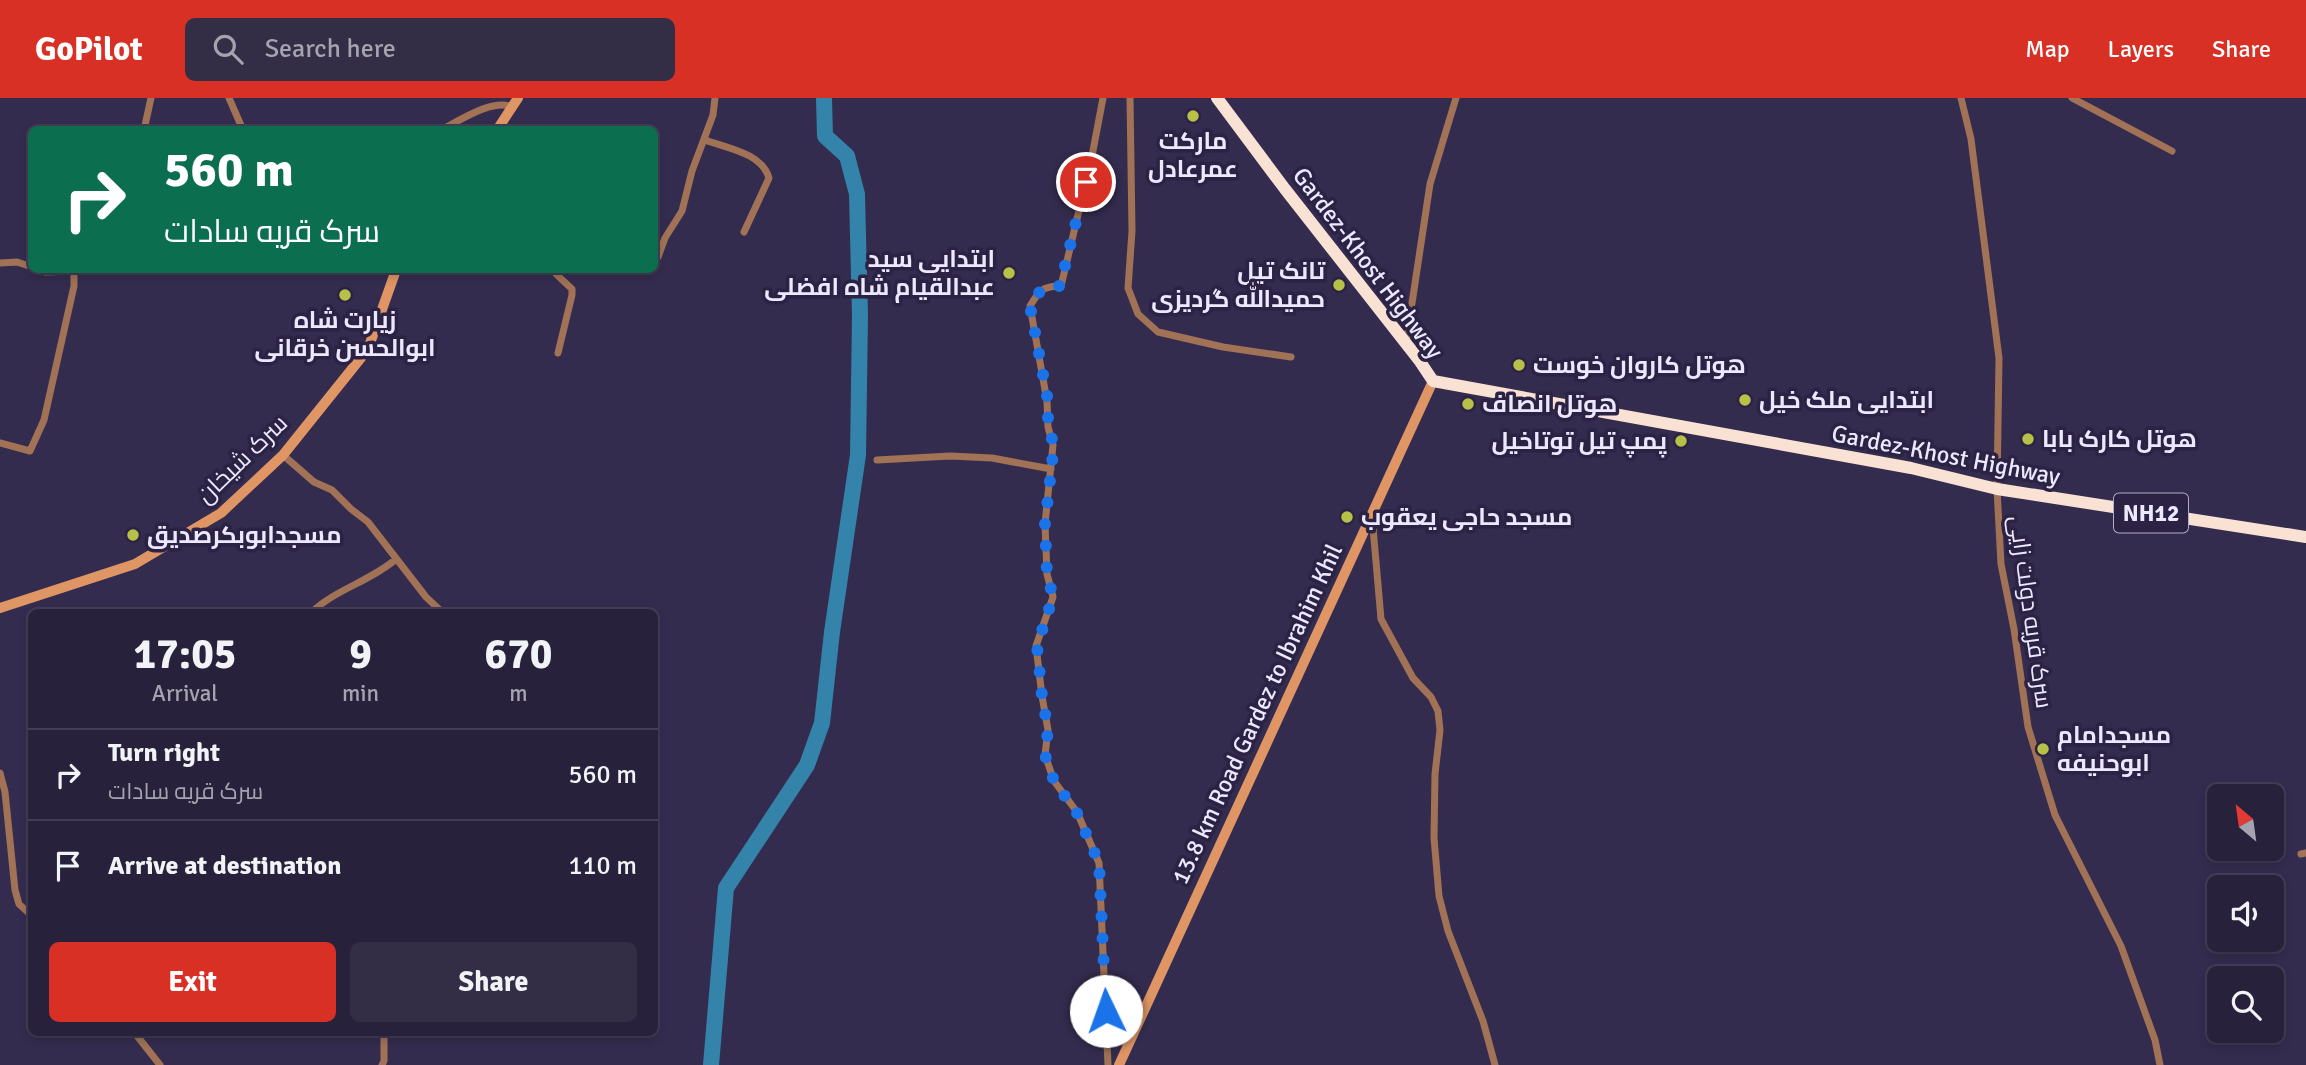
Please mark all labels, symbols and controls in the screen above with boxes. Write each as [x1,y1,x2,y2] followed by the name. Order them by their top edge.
[185,18,675,81] search box
[35,29,143,70] text: GoPilot
[209,30,247,68] icon: search
[265,33,396,65] text: Search here
[2025,34,2070,64] text: Map
[2108,34,2174,64] text: Layers
[2212,34,2271,64] text: Share
[1185,108,1201,124] marker: مارکت عمرعادل
[1148,126,1238,184] place label: مارکت عمرعادل
[164,140,294,200] text: 560 m
[1056,152,1116,212] pin
[49,154,140,245] icon: right
[1286,161,1450,365] street label: Gardez-Khost Highway
[1067,163,1105,201] icon: arrive
[164,212,380,251] text: سرک قریه سادات
[764,244,995,303] place label: ابتدایی سید عبدالقیام شاه افضلی
[1151,256,1326,314] place label: تانک تیل حمیدالله گردیزی
[1001,265,1017,281] marker: ابتدایی سید عبدالقیام شاه افضلی
[1331,277,1347,293] marker: تانک تیل حمیدالله گردیزی
[337,287,353,303] marker: زیارت شاه ابوالحسن خرقانی
[255,305,435,363] place label: زیارت شاه ابوالحسن خرقانی
[1533,350,1746,380] place label: هوتل کاروان خوست
[1511,357,1527,373] marker: هوتل کاروان خوست
[1759,385,1934,415] place label: ابتدایی ملک خیل
[1482,389,1617,419] place label: هوتل انصاف
[1737,392,1753,408] marker: ابتدایی ملک خیل
[1460,396,1476,412] marker: هوتل انصاف
[190,408,294,510] street label: سرک شیخان
[1829,418,2063,492] street label: Gardez-Khost Highway
[2042,424,2197,454] place label: هوتل کارک بابا
[1491,426,1667,458] place label: پمپ تیل توتاخیل
[2020,431,2036,447] marker: هوتل کارک بابا
[1673,433,1689,449] marker: پمپ تیل توتاخیل
[2114,494,2188,532] road number: NH12
[1361,502,1572,532] place label: مسجد حاجی یعقوب
[1339,509,1355,525] marker: مسجد حاجی یعقوب
[2003,514,2059,710] street label: سرک قریه دولت زایی
[147,520,342,550] place label: مسجدابوبکرصدیق
[125,527,141,543] marker: مسجدابوبکرصدیق
[1165,539,1349,889] street label: 13.8 km Road Gardez to Ibrahim Khil
[133,629,237,680] text: 17:05
[349,629,372,680] text: 9
[484,629,553,680] text: 670
[152,679,218,708] text: Arrival
[342,679,379,708] text: min
[509,679,528,708] text: m
[2057,720,2171,778] place label: مسجدامام ابوحنیفه
[108,737,220,769] text: Turn right
[2035,741,2051,757] marker: مسجدامام ابوحنیفه
[49,756,87,794] icon: right
[568,759,637,791] text: 560 m
[108,777,263,806] text: سرک قریه سادات
[2207,784,2284,861] north arrow
[2207,784,2284,1043] map controls
[49,847,87,885] icon: arrive
[108,850,341,882] text: Arrive at destination
[568,850,637,882] text: 110 m
[2207,875,2284,952] button: sound
[49,942,336,1022] button: Exit
[350,942,637,1022] button: Share
[2207,966,2284,1043] button: search
[1069,974,1143,1048] position arrow

